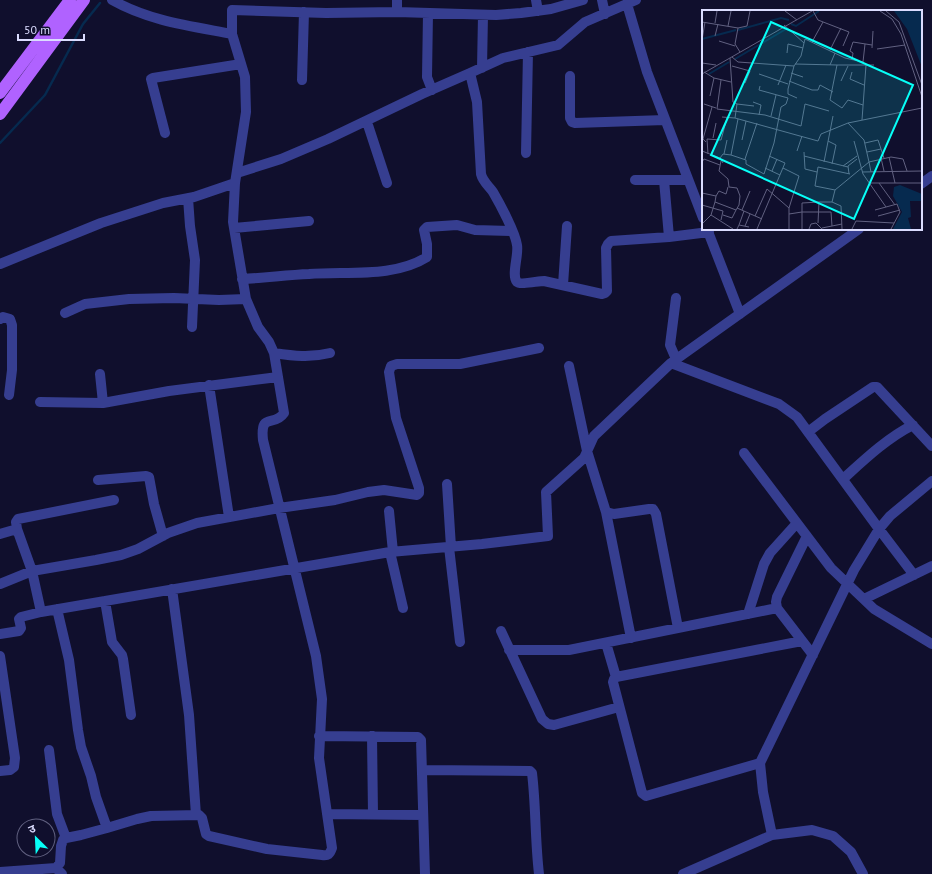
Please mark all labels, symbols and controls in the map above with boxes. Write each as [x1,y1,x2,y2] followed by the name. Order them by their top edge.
[702,10,922,230] inset map
[18,16,84,42] scale bar
[24,22,50,37] text: 50 m
[16,818,56,858] north arrow
[26,821,38,837] text: उ

